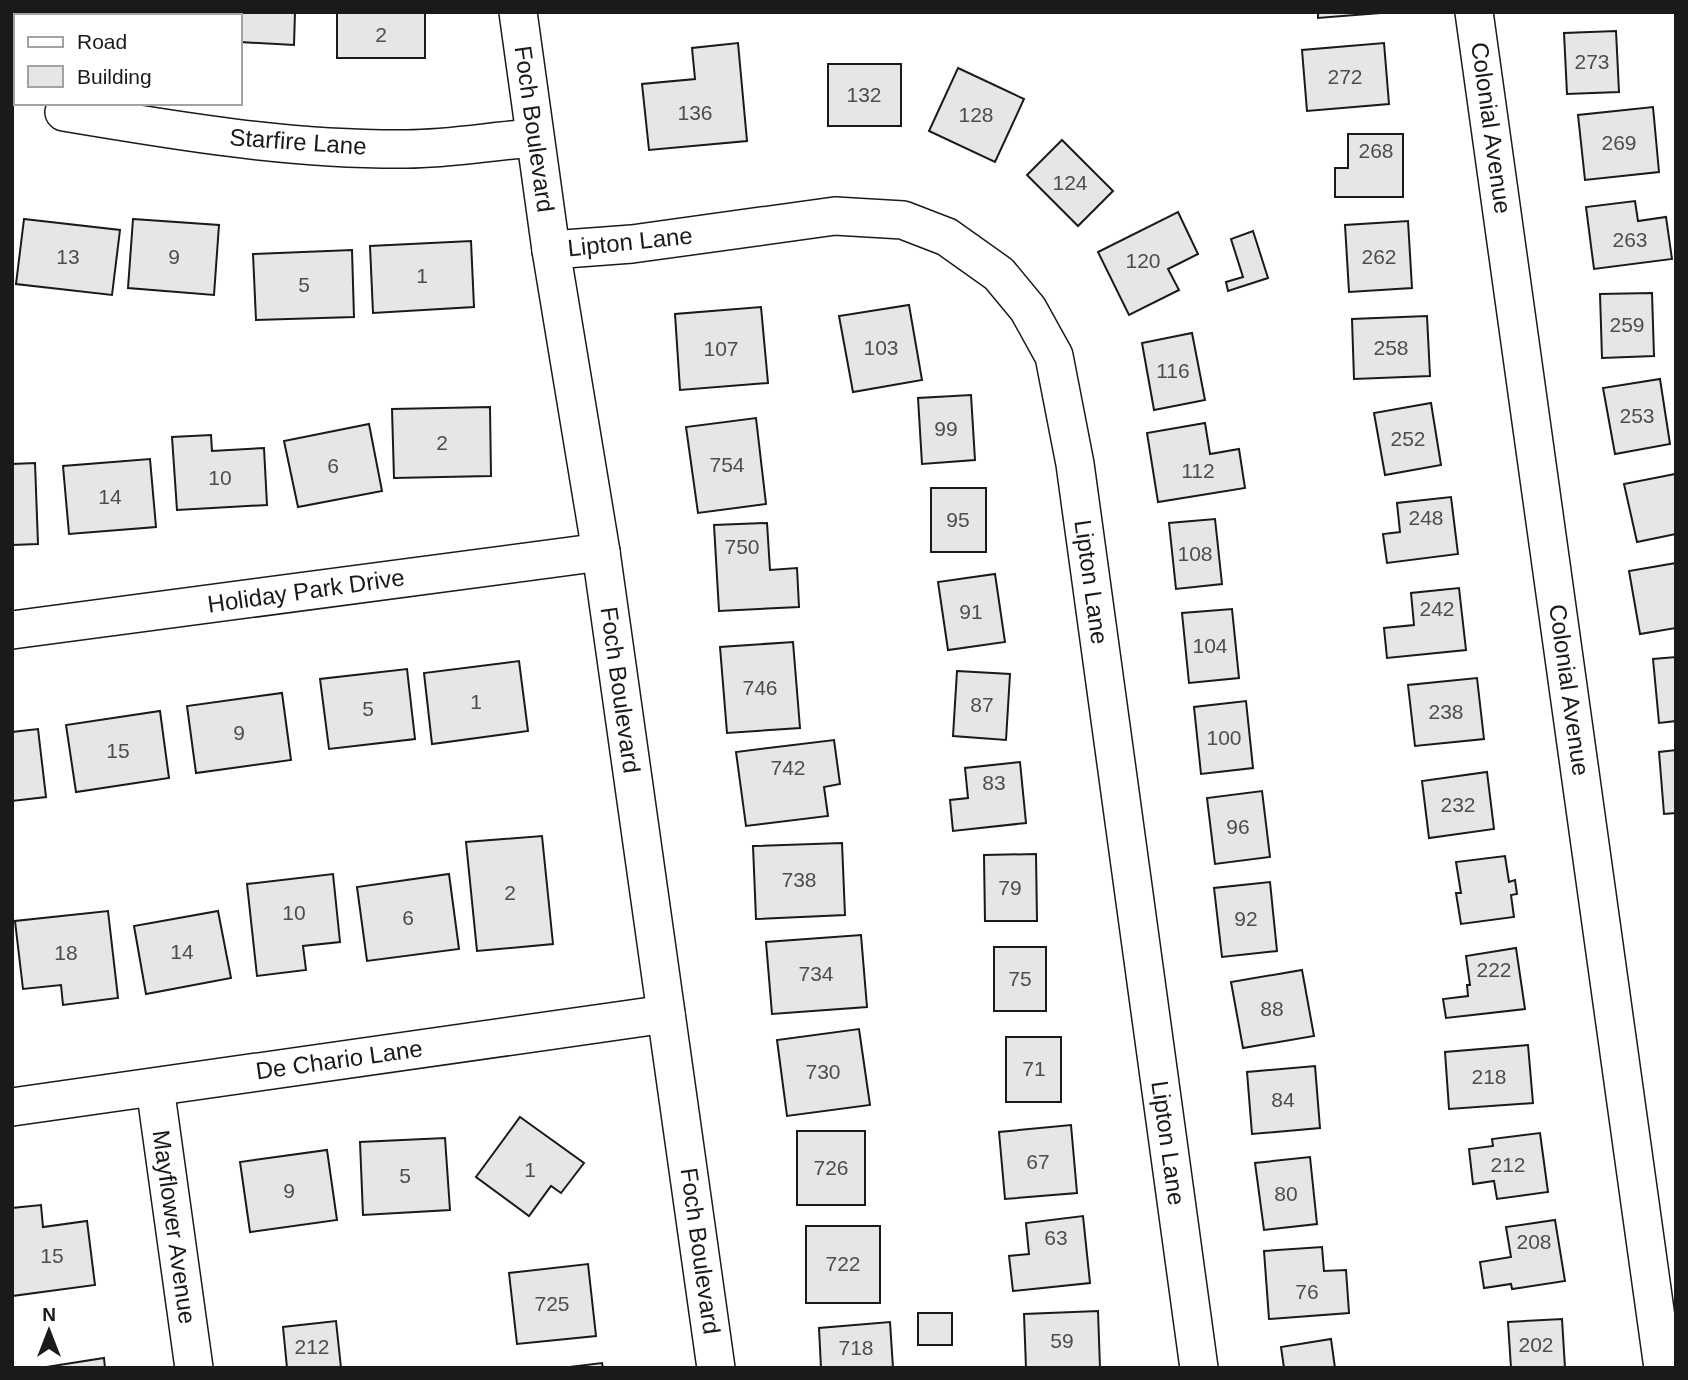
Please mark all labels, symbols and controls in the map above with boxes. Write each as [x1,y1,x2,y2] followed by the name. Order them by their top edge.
[14,14,242,105] legend
[375,23,387,46] house number: 2
[77,30,127,53] text: Road
[1466,40,1517,215] street label: Colonial Avenue
[509,44,560,214] street label: Foch Boulevard
[1574,50,1610,73] house number: 273
[77,65,152,88] text: Building
[1327,65,1363,88] house number: 272
[846,83,882,106] house number: 132
[677,101,713,124] house number: 136
[958,103,994,126] house number: 128
[229,123,368,160] street label: Starfire Lane
[1601,131,1637,154] house number: 269
[1358,139,1394,162] house number: 268
[1052,171,1088,194] house number: 124
[566,222,694,261] street label: Lipton Lane
[1612,228,1648,251] house number: 263
[56,245,80,268] house number: 13
[168,245,180,268] house number: 9
[1361,245,1397,268] house number: 262
[1125,249,1161,272] house number: 120
[416,264,428,287] house number: 1
[298,273,310,296] house number: 5
[1609,313,1645,336] house number: 259
[863,336,899,359] house number: 103
[1373,336,1409,359] house number: 258
[703,337,739,360] house number: 107
[1156,359,1190,382] house number: 116
[1619,404,1655,427] house number: 253
[934,417,958,440] house number: 99
[1390,427,1426,450] house number: 252
[436,431,448,454] house number: 2
[709,453,745,476] house number: 754
[327,454,339,477] house number: 6
[1181,459,1215,482] house number: 112
[208,466,232,489] house number: 10
[98,485,122,508] house number: 14
[1408,506,1444,529] house number: 248
[946,508,970,531] house number: 95
[1069,518,1114,646] street label: Lipton Lane
[724,535,760,558] house number: 750
[1177,542,1213,565] house number: 108
[206,563,406,618] street label: Holiday Park Drive
[1419,597,1455,620] house number: 242
[959,600,983,623] house number: 91
[1544,602,1595,777] street label: Colonial Avenue
[595,605,646,775] street label: Foch Boulevard
[1192,634,1228,657] house number: 104
[742,676,778,699] house number: 746
[470,690,482,713] house number: 1
[970,693,994,716] house number: 87
[362,697,374,720] house number: 5
[1428,700,1464,723] house number: 238
[233,721,245,744] house number: 9
[1206,726,1242,749] house number: 100
[106,739,130,762] house number: 15
[770,756,806,779] house number: 742
[982,771,1006,794] house number: 83
[1440,793,1476,816] house number: 232
[1226,815,1250,838] house number: 96
[781,868,817,891] house number: 738
[998,876,1022,899] house number: 79
[504,881,516,904] house number: 2
[282,901,306,924] house number: 10
[402,906,414,929] house number: 6
[1234,907,1258,930] house number: 92
[170,940,194,963] house number: 14
[54,941,78,964] house number: 18
[1476,958,1512,981] house number: 222
[798,962,834,985] house number: 734
[1008,967,1032,990] house number: 75
[1260,997,1284,1020] house number: 88
[254,1034,424,1085] street label: De Chario Lane
[1022,1057,1046,1080] house number: 71
[805,1060,841,1083] house number: 730
[1471,1065,1507,1088] house number: 218
[1146,1079,1191,1207] street label: Lipton Lane
[1271,1088,1295,1111] house number: 84
[148,1128,201,1326] street label: Mayflower Avenue
[1026,1150,1050,1173] house number: 67
[1490,1153,1526,1176] house number: 212
[813,1156,849,1179] house number: 726
[524,1158,536,1181] house number: 1
[399,1164,411,1187] house number: 5
[675,1166,726,1336] street label: Foch Boulevard
[283,1179,295,1202] house number: 9
[1274,1182,1298,1205] house number: 80
[1044,1226,1068,1249] house number: 63
[1516,1230,1552,1253] house number: 208
[40,1244,64,1267] house number: 15
[825,1252,861,1275] house number: 722
[1295,1280,1319,1303] house number: 76
[534,1292,570,1315] house number: 725
[14,1296,84,1366] north arrow
[42,1304,56,1325] text: N
[1050,1329,1074,1352] house number: 59
[1518,1333,1554,1356] house number: 202
[294,1335,330,1358] house number: 212
[838,1336,874,1359] house number: 718

